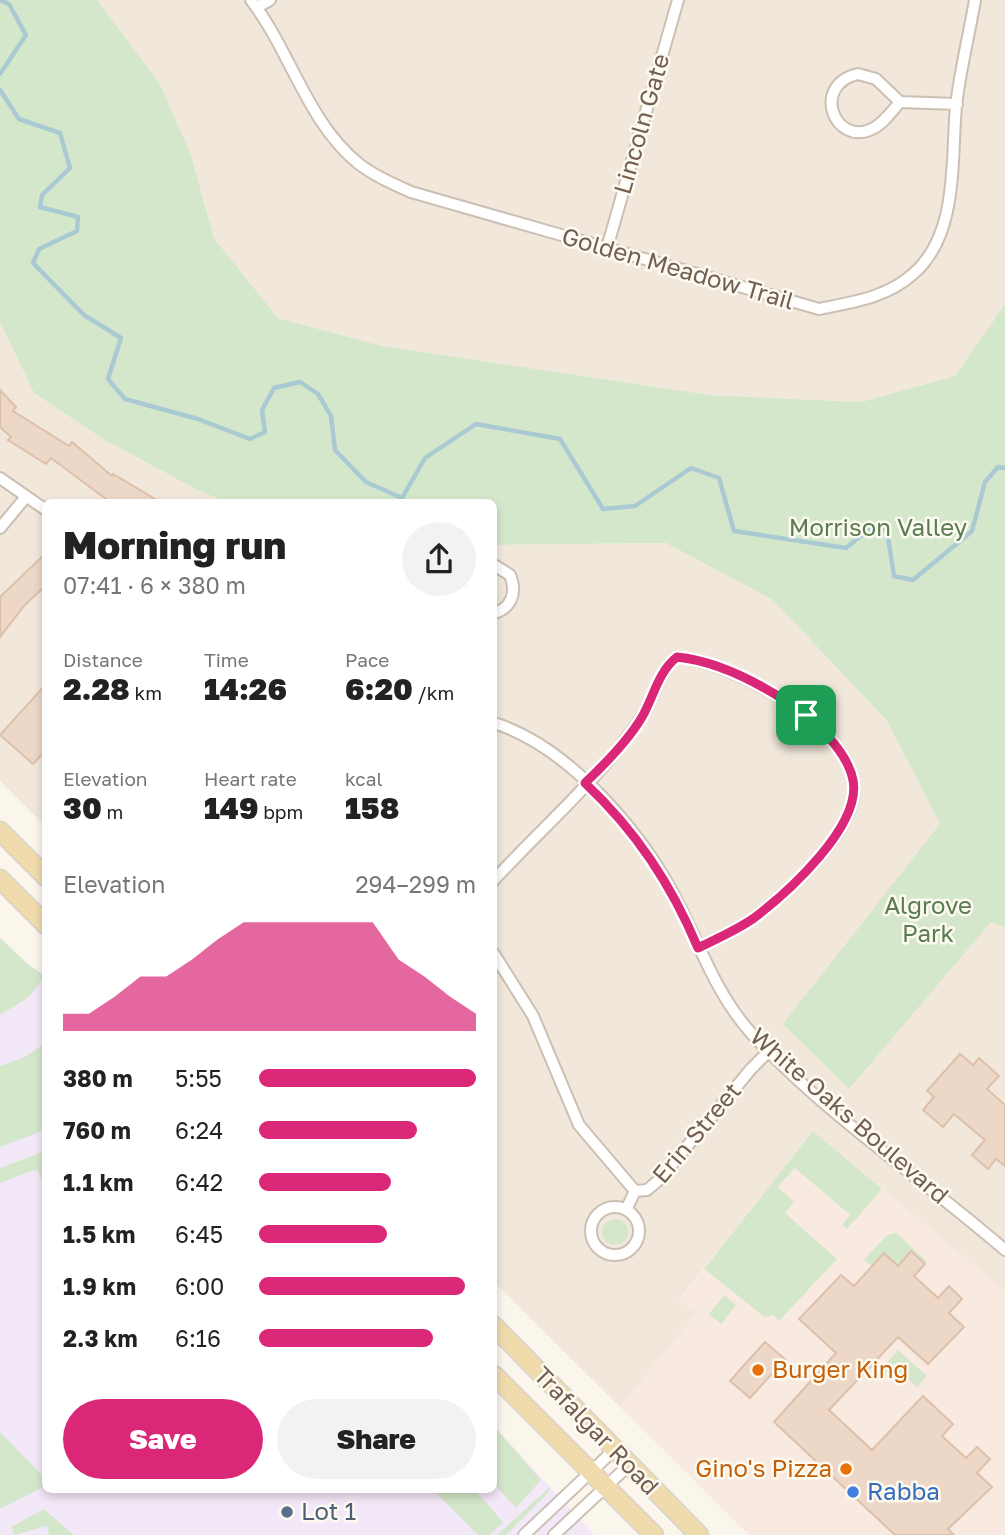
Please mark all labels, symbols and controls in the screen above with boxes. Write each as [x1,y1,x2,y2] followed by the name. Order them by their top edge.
[607,50,674,197] street label: Lincoln Gate
[559,221,798,315] street label: Golden Meadow Trail
[789,512,967,541] park label: Morrison Valley
[63,522,286,567] text: Morning run
[402,522,476,596] button: share
[63,571,246,599] text: 07:41 · 6 × 380 m
[63,648,143,671] text: Distance
[204,648,249,671] text: Time
[345,648,389,671] text: Pace
[63,671,130,707] text: 2.28
[204,671,287,707] text: 14:26
[345,671,413,707] text: 6:20
[130,681,162,704] text: km
[413,681,454,704] text: /km
[776,685,836,745] pin
[787,696,825,734] icon: arrive
[63,767,148,790] text: Elevation
[204,767,297,790] text: Heart rate
[345,767,383,790] text: kcal
[63,790,102,826] text: 30
[204,790,258,826] text: 149
[345,790,399,826] text: 158
[102,800,123,823] text: m
[258,800,303,823] text: bpm
[63,870,165,898] text: Elevation
[355,870,476,898] text: 294–299 m
[884,890,972,947] park label: Algrove Park
[745,1021,955,1209] street label: White Oaks Boulevard
[63,1064,133,1092] text: 380 m
[175,1064,222,1092] text: 5:55
[645,1076,746,1188] street label: Erin Street
[63,1116,131,1144] text: 760 m
[175,1116,223,1144] text: 6:24
[63,1168,133,1196] text: 1.1 km
[175,1168,223,1196] text: 6:42
[63,1220,135,1248] text: 1.5 km
[175,1220,223,1248] text: 6:45
[63,1272,136,1300] text: 1.9 km
[175,1272,224,1300] text: 6:00
[63,1324,138,1352] text: 2.3 km
[175,1324,221,1352] text: 6:16
[772,1354,908,1383] place label: Burger King
[529,1360,666,1500] street label: Trafalgar Road
[750,1362,766,1378] marker: Burger King
[63,1399,263,1479] button: Save
[277,1399,476,1479] button: Share
[695,1453,832,1482] place label: Gino's Pizza
[838,1461,854,1477] marker: Gino's Pizza
[867,1476,940,1505] place label: Rabba
[845,1484,861,1500] marker: Rabba
[301,1496,356,1525] place label: Lot 1
[279,1504,295,1520] marker: Lot 1

